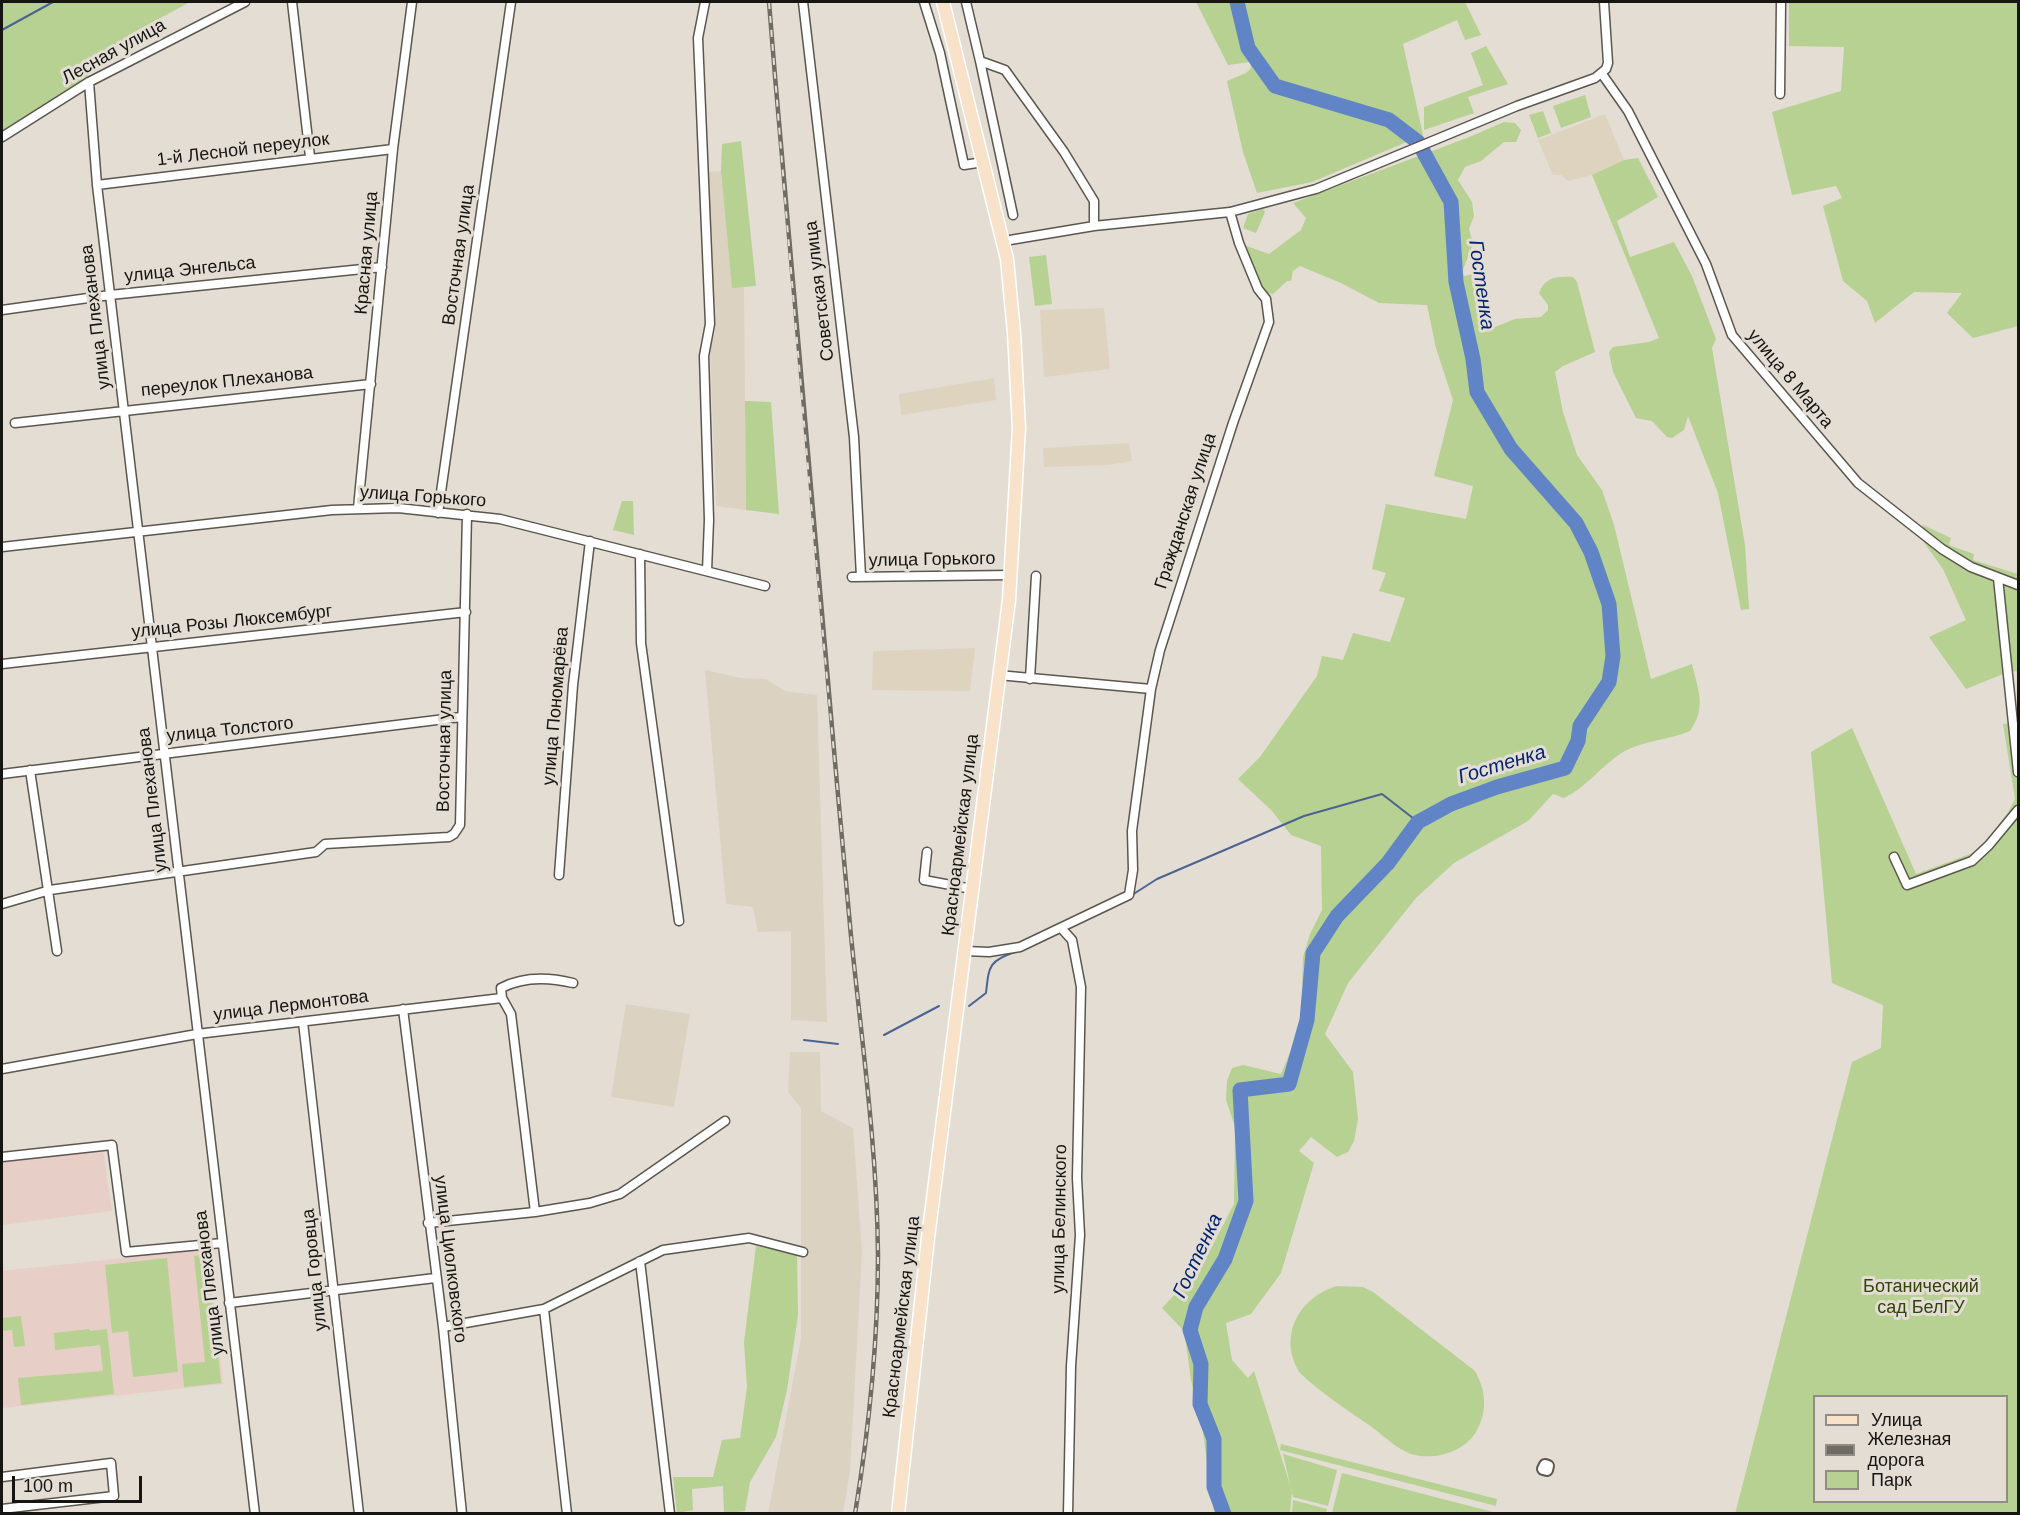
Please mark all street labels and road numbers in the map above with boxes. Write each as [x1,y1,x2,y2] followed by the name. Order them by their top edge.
[58,15,170,89] street label: Лесная улица
[155,129,331,171] street label: 1-й Лесной переулок
[438,183,480,327] street label: Восточная улица
[351,190,383,316] street label: Красная улица
[801,220,839,362] street label: Советская улица
[76,243,116,391] street label: улица Плеханова
[123,252,257,288] street label: улица Энгельса
[1742,325,1838,433] street label: улица 8 Марта
[140,362,314,402] street label: переулок Плеханова
[1151,430,1221,592] street label: Гражданская улица
[359,482,487,512] street label: улица Горького
[868,548,996,572] street label: улица Горького
[131,601,333,643] street label: улица Розы Люксембург
[538,626,574,786] street label: улица Пономарёва
[433,670,457,812] street label: Восточная улица
[166,713,294,747] street label: улица Толстого
[133,726,173,874] street label: улица Плеханова
[938,733,984,937] street label: Красноармейская улица
[212,986,370,1026] street label: улица Лермонтова
[1048,1144,1072,1294] street label: улица Белинского
[429,1174,471,1344] street label: улица Циолковского
[298,1208,332,1332] street label: улица Горовца
[190,1209,230,1357] street label: улица Плеханова
[879,1215,925,1419] street label: Красноармейская улица

